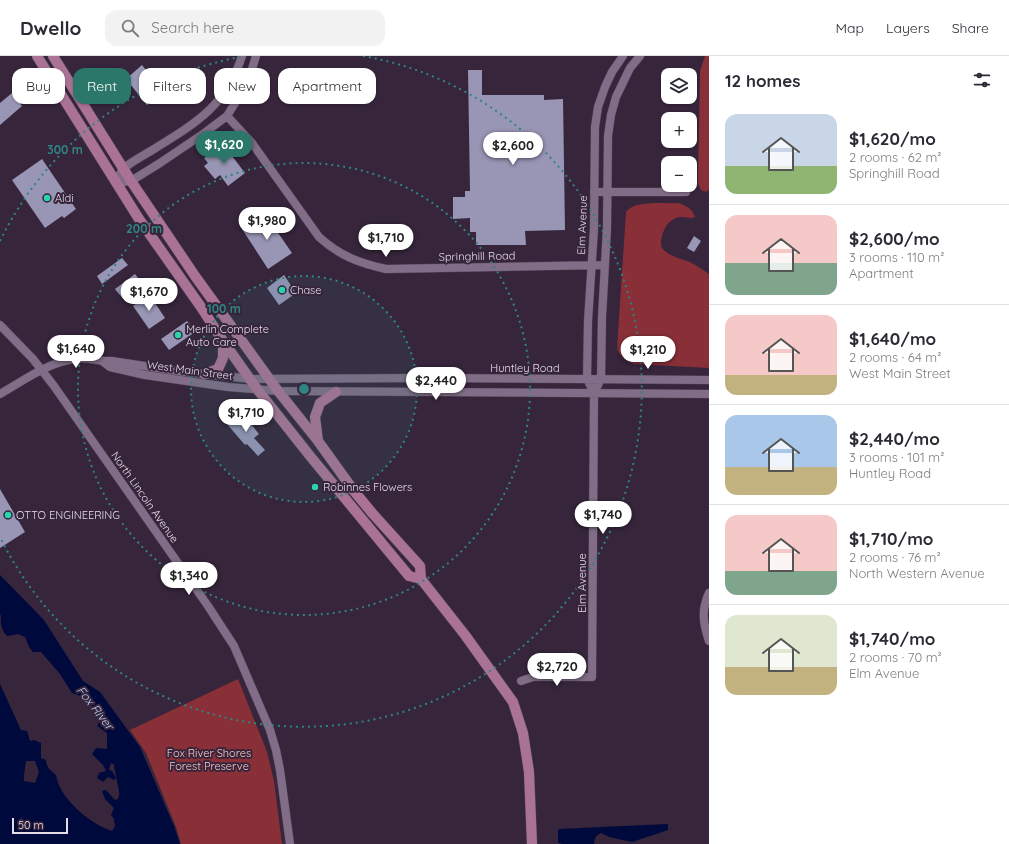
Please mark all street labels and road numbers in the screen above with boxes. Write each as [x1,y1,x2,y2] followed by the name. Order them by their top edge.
[574,195,590,255] street label: Elm Avenue
[439,248,515,264] street label: Springhill Road
[146,357,234,383] street label: West Main Street
[490,361,560,375] street label: Huntley Road
[108,449,182,545] street label: North Lincoln Avenue
[575,553,589,613] street label: Elm Avenue

